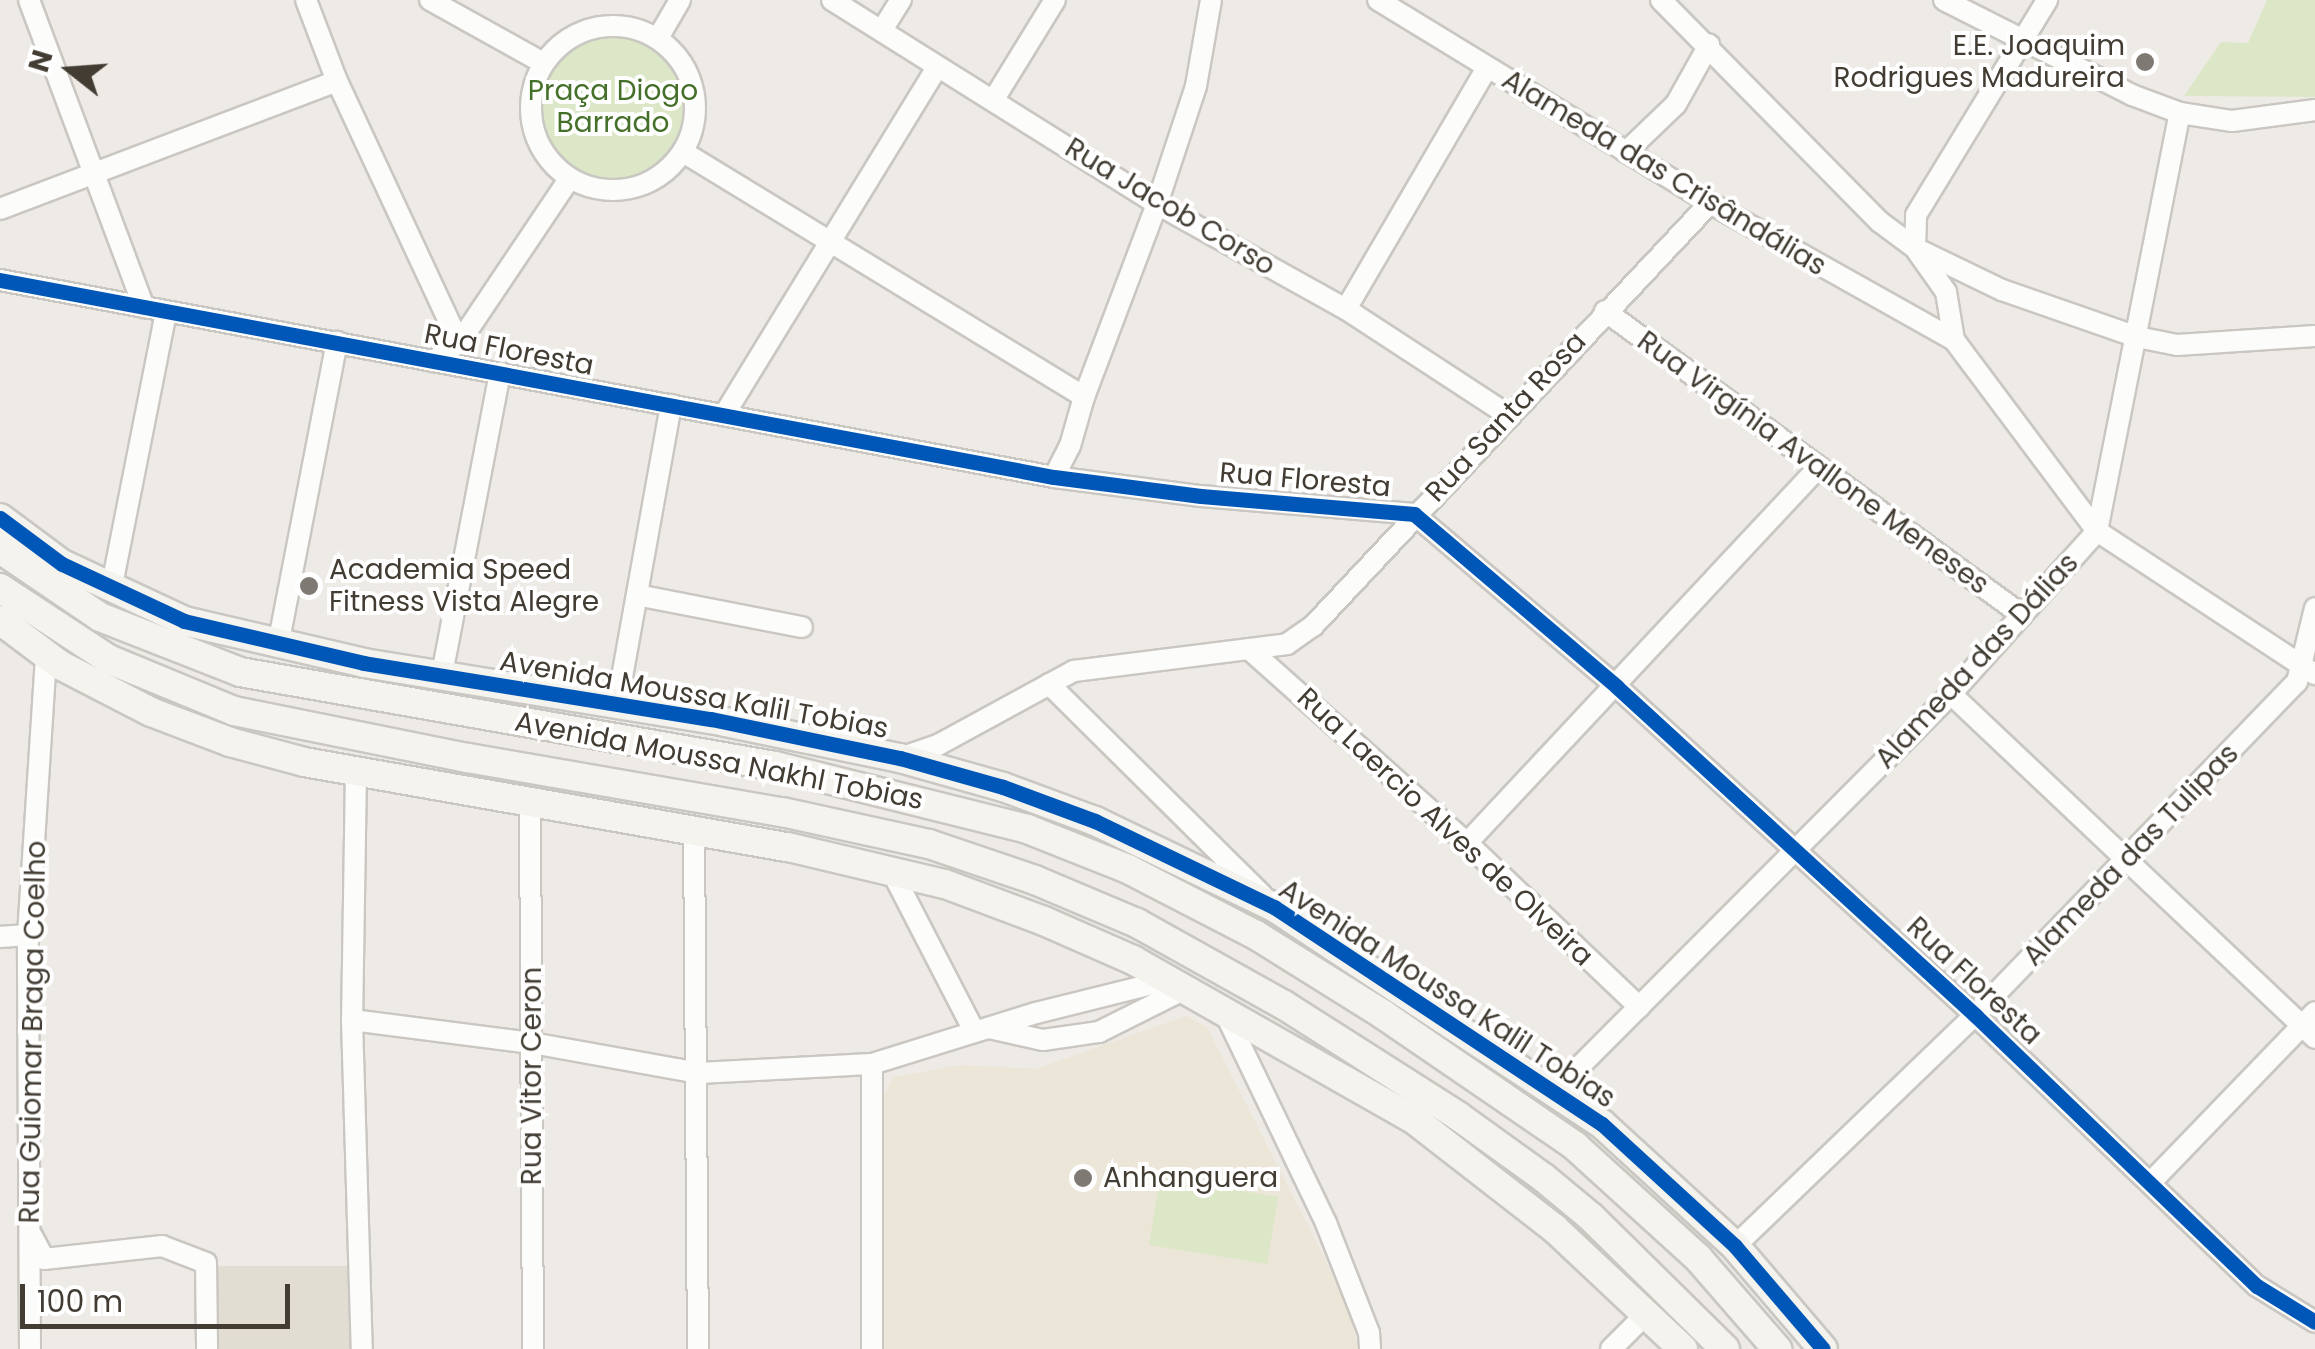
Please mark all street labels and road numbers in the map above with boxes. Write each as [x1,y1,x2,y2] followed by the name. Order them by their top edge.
[1496,63,1832,283] street label: Alameda das Crisândálias
[1059,131,1281,283] street label: Rua Jacob Corso
[421,317,597,383] street label: Rua Floresta
[1631,324,1995,602] street label: Rua Virgínia Avallone Meneses
[1419,325,1593,509] street label: Rua Santa Rosa
[1218,456,1392,504] street label: Rua Floresta
[1868,546,2086,776] street label: Alameda das Dálias
[497,644,891,746] street label: Avenida Moussa Kalil Tobias
[1290,681,1600,973] street label: Rua Laercio Alves de Olveira
[512,705,926,817] street label: Avenida Moussa Nakhl Tobias
[2016,737,2246,973] street label: Alameda das Tulipas
[13,840,53,1224] street label: Rua Guiomar Braga Coelho
[1273,873,1621,1115] street label: Avenida Moussa Kalil Tobias
[1900,910,2048,1052] street label: Rua Floresta
[515,967,549,1185] street label: Rua Vitor Ceron

